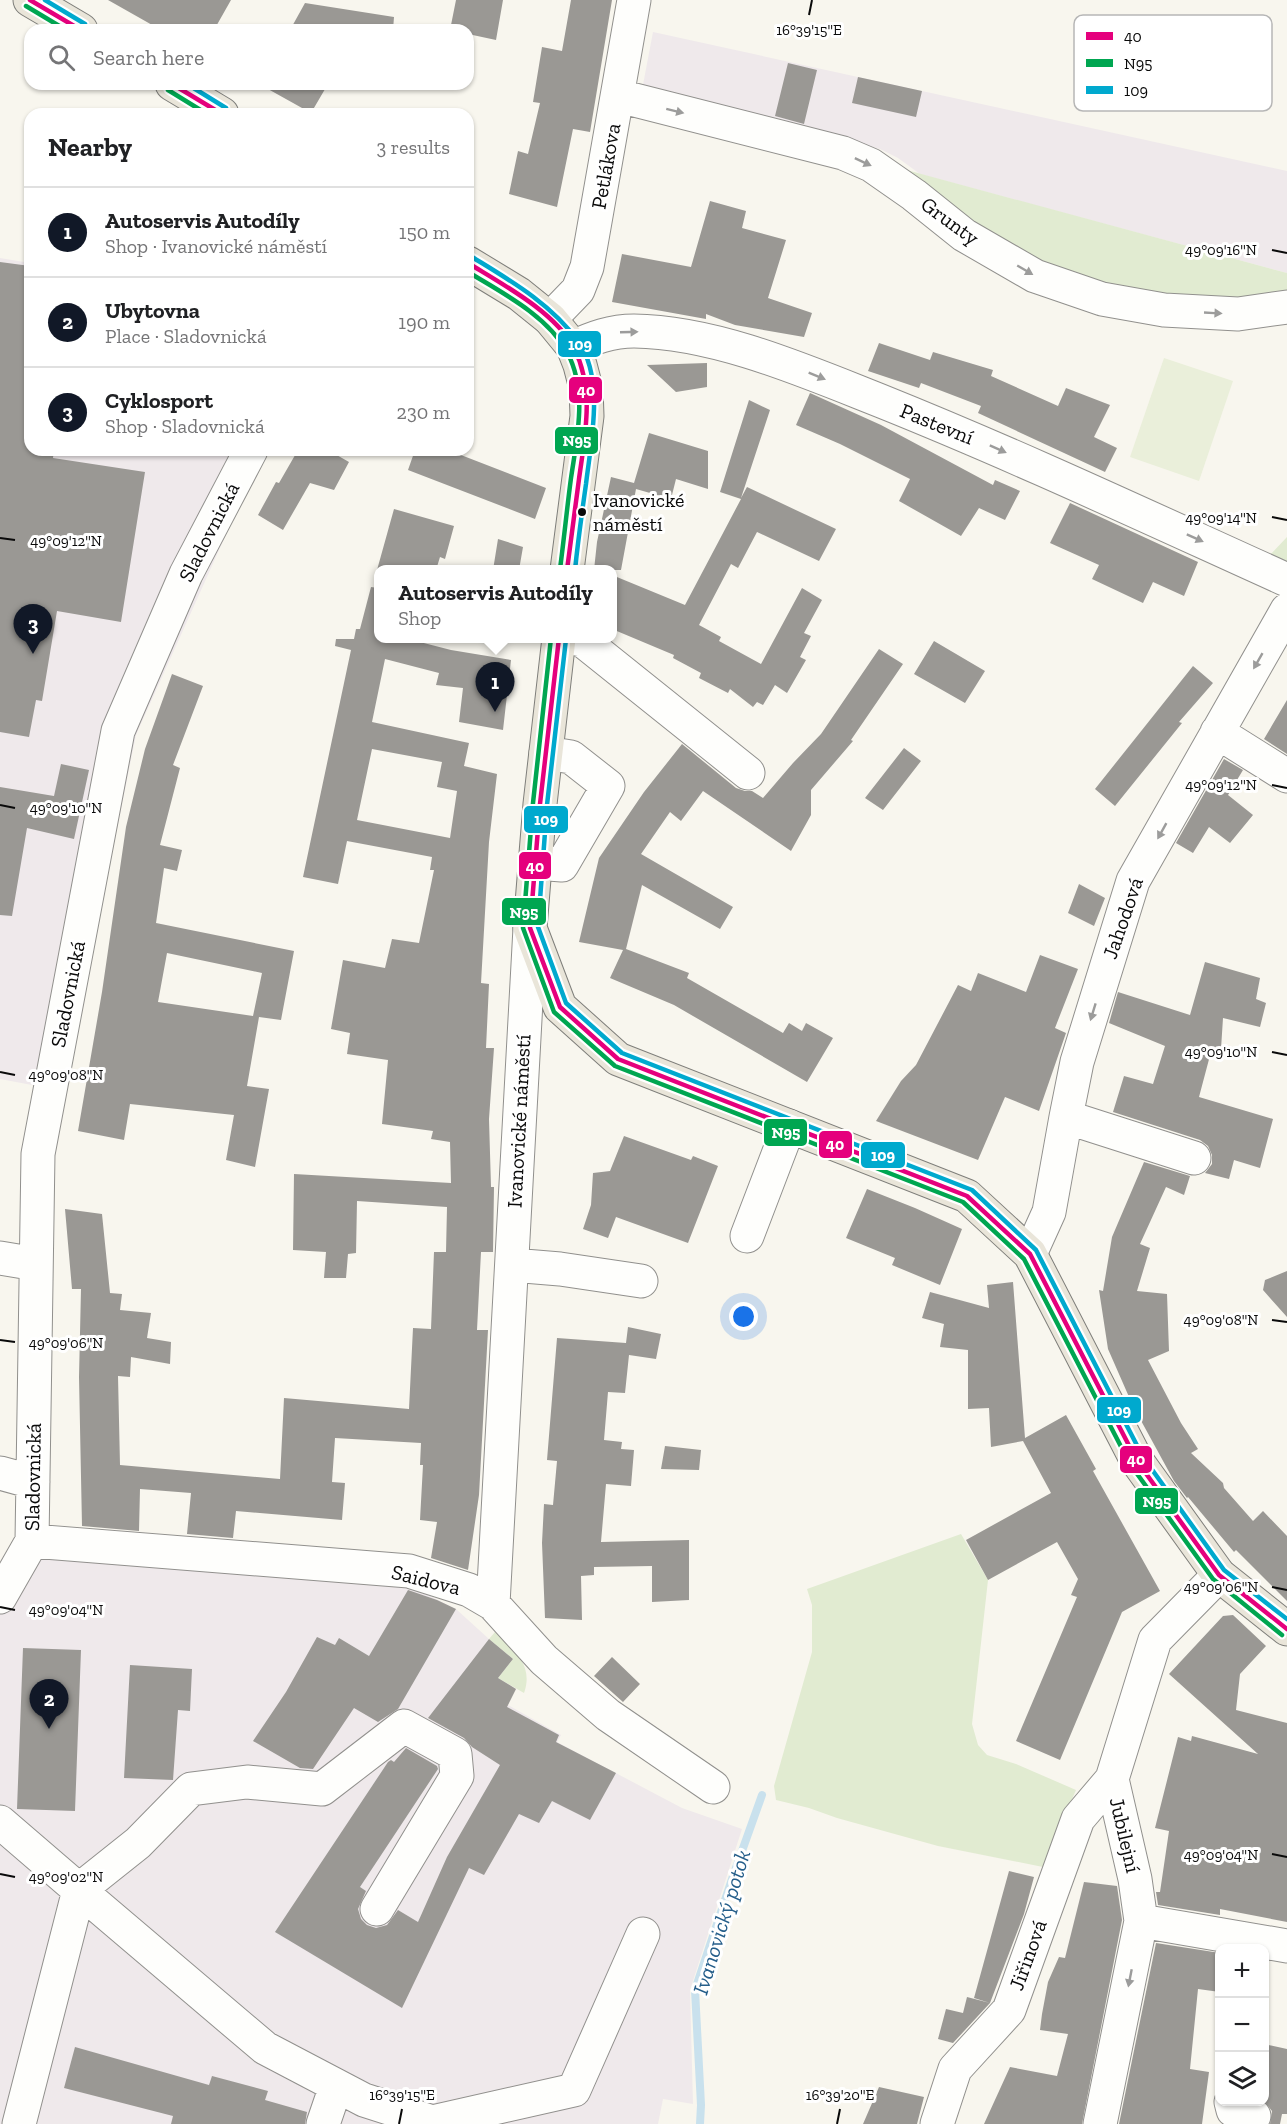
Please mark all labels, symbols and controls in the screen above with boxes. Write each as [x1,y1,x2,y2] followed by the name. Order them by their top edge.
[1074,15,1272,111] legend
[776,21,842,39] text: 16°39'15"E
[24,24,474,90] search box
[1124,27,1142,46] text: 40
[45,41,78,74] icon: search
[93,44,204,71] text: Search here
[1124,54,1152,73] text: N95
[1124,81,1148,100] text: 109
[666,106,685,116] one-way arrow
[586,121,625,211] street label: Petlákova
[48,131,132,163] text: Nearby
[376,135,450,159] text: 3 results
[855,158,872,167] one-way arrow
[916,191,984,250] street label: Grunty
[105,207,300,234] text: Autoservis Autodíly
[63,220,72,244] text: 1
[399,220,450,244] text: 150 m
[105,234,327,258] text: Shop · Ivanovické náměstí
[1185,241,1257,259] text: 49°09'16"N
[1017,265,1033,276] one-way arrow
[105,297,200,324] text: Ubytovna
[1204,309,1223,318] one-way arrow
[62,310,73,334] text: 2
[398,310,450,334] text: 190 m
[105,324,267,348] text: Place · Sladovnická
[619,327,638,337] one-way arrow
[557,330,602,358] line badge: 109
[568,335,593,354] text: 109
[809,371,827,381] one-way arrow
[568,376,603,404] line badge: 40
[577,381,595,400] text: 40
[105,387,213,414] text: Cyklosport
[897,397,978,450] street label: Pastevní
[62,400,73,424] text: 3
[397,400,450,424] text: 230 m
[105,414,265,438] text: Shop · Sladovnická
[554,426,599,455] line badge: N95
[563,431,591,450] text: N95
[989,445,1007,455] one-way arrow
[173,478,244,586] street label: Sladovnická
[593,488,684,536] place label: Ivanovické náměstí
[576,506,588,518] marker: Ivanovické náměstí
[1185,509,1257,527] text: 49°09'14"N
[30,532,102,550] text: 49°09'12"N
[1186,534,1203,543] one-way arrow
[374,565,617,643] popup
[398,579,593,606] text: Autoservis Autodíly
[14,604,52,654] pin: 3
[398,606,441,630] text: Shop
[1253,653,1263,670] one-way arrow
[476,662,514,712] pin: 1
[1185,776,1257,794] text: 49°09'12"N
[30,799,102,817] text: 49°09'10"N
[523,805,569,834] line badge: 109
[534,810,559,829] text: 109
[1157,822,1167,839] one-way arrow
[518,851,552,880] line badge: 40
[526,857,544,876] text: 40
[1097,874,1148,962] street label: Jahodová
[501,897,547,926] line badge: N95
[510,903,538,922] text: N95
[45,938,90,1049] street label: Sladovnická
[1088,1003,1097,1021] one-way arrow
[501,1033,536,1208] street label: Ivanovické náměstí
[1185,1043,1257,1061] text: 49°09'10"N
[29,1066,103,1084] text: 49°09'08"N
[763,1118,808,1147] line badge: N95
[772,1123,800,1142] text: N95
[818,1130,853,1159] line badge: 40
[826,1135,844,1154] text: 40
[860,1141,906,1169] line badge: 109
[871,1146,896,1165] text: 109
[729,1302,758,1331] your location
[1184,1311,1258,1329] text: 49°09'08"N
[29,1334,103,1352] text: 49°09'06"N
[1096,1396,1142,1424] line badge: 109
[1107,1401,1132,1420] text: 109
[19,1423,46,1531] street label: Sladovnická
[1119,1445,1153,1474] line badge: 40
[1127,1450,1145,1469] text: 40
[1134,1487,1179,1515] line badge: N95
[1143,1492,1171,1511] text: N95
[389,1559,463,1600] street label: Saidova
[1184,1578,1258,1596] text: 49°09'06"N
[29,1601,103,1619] text: 49°09'04"N
[29,1680,68,1729] pin: 2
[1104,1795,1146,1875] street label: Jubilejní
[687,1846,756,1998] water label: Ivanovický potok
[1184,1846,1258,1864] text: 49°09'04"N
[29,1868,103,1886] text: 49°09'02"N
[1003,1916,1052,1993] street label: Jiřinová
[1215,1944,1269,2106] map controls
[1215,1944,1269,1998] button: +
[1125,1969,1134,1988] one-way arrow
[1215,1998,1269,2052] button: −
[1215,2052,1269,2106] button: layers
[369,2086,435,2104] text: 16°39'15"E
[806,2086,874,2104] text: 16°39'20"E

